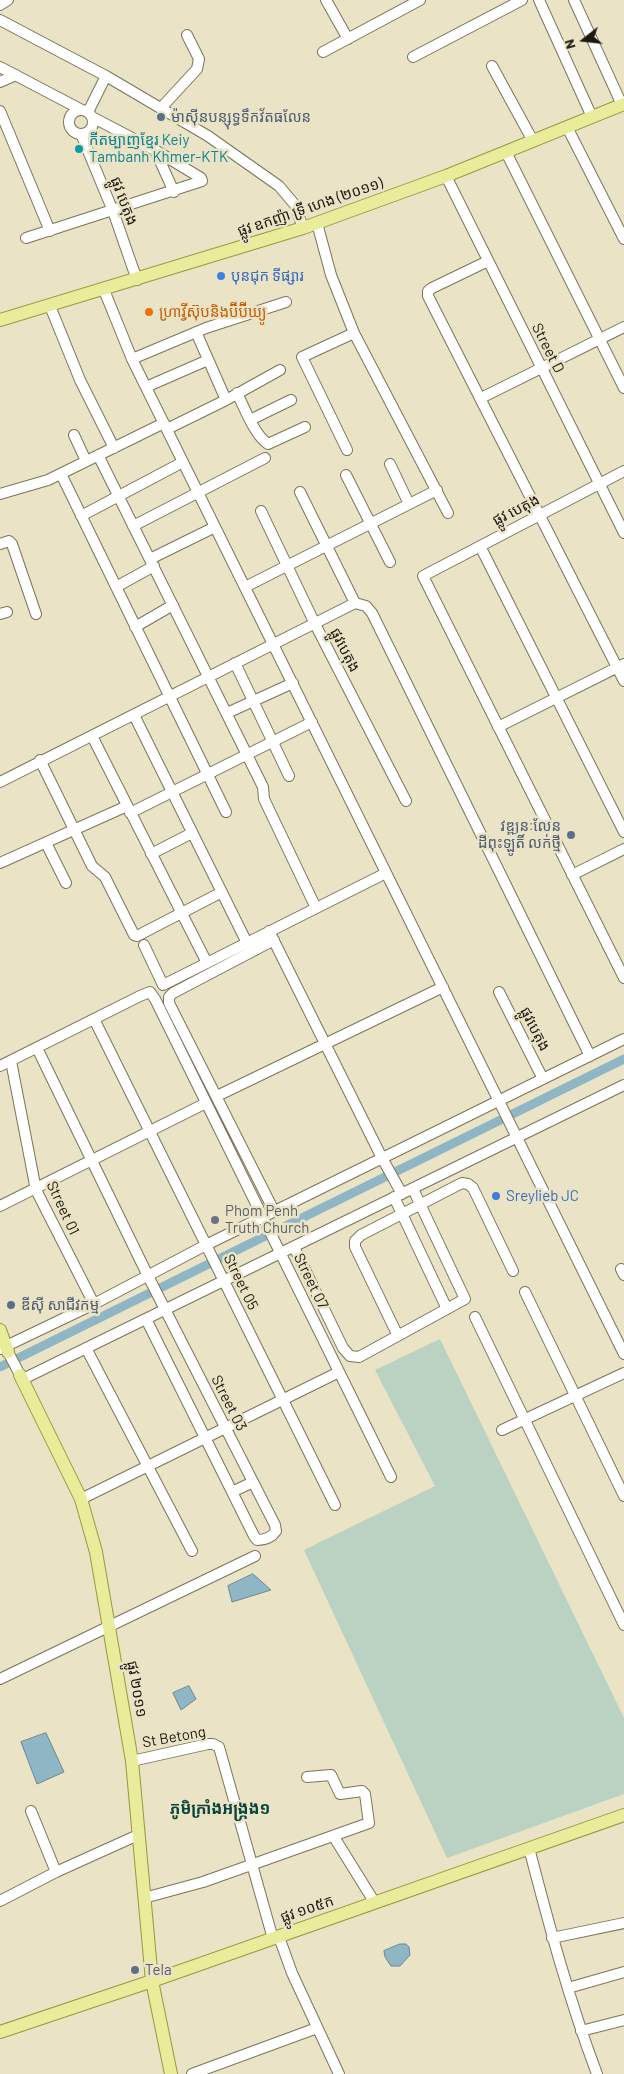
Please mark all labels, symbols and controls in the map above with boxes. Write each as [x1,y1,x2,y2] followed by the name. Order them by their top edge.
[559,15,609,65] north arrow
[560,37,579,51] text: N
[171,108,311,126] place label: ម៉ាស៊ីនបន្សុទ្ធទឹកវ័តធលែន
[155,111,167,123] marker: ម៉ាស៊ីនបន្សុទ្ធទឹកវ័តធលែន
[89,131,228,166] place label: កីតម្បាញខ្មែរ Keiy Tambanh Khmer-KTK
[73,143,85,155] marker: កីតម្បាញខ្មែរ Keiy Tambanh Khmer-KTK
[107,174,141,228] street label: ផ្លូវ បេតុង
[235,174,385,240] street label: ផ្លូវ ឧកញ៉ា ទ្រី ហេង (២០១១)
[231,267,304,285] place label: បុនជុក ទីផ្សារ
[215,270,227,282] marker: បុនជុក ទីផ្សារ
[159,303,266,321] place label: ហ្រាវ្វីស៊ុបនិងប៊ីប៊ីឃ្យូ
[143,306,155,318] marker: ហ្រាវ្វីស៊ុបនិងប៊ីប៊ីឃ្យូ
[528,320,568,376] street label: Street D
[490,491,542,529] street label: ផ្លូវ បេតុង
[326,625,364,675] street label: ផ្លូវបេតុង
[478,817,561,852] place label: វឌ្ឍនៈលែន ដីពុះឡូតិ៍ លក់ថ្មី
[565,829,577,841] marker: វឌ្ឍនៈលែន ដីពុះឡូតិ៍ លក់ថ្មី
[516,1004,554,1054] street label: ផ្លូវបេតុង
[43,1178,83,1238] street label: Street 01
[506,1187,579,1205] place label: Sreylieb JC
[490,1190,502,1202] marker: Sreylieb JC
[225,1202,309,1237] place label: Phom Penh Truth Church
[209,1214,221,1226] marker: Phom Penh Truth Church
[290,1250,332,1312] street label: Street 07
[220,1251,262,1313] street label: Street 05
[21,1296,99,1314] place label: ឌីស៊ី សាជីវកម្ម
[5,1299,17,1311] marker: ឌីស៊ី សាជីវកម្ម
[207,1372,251,1434] street label: Street 03
[123,1659,151,1719] street label: ផ្លូវ ២០១១
[141,1723,207,1751] street label: St Betong
[170,1799,270,1819] district label: ភូមិក្រាំងអង្រ្កង១
[278,1891,336,1927] street label: ផ្លូវ ១០៥ក
[145,1961,172,1979] place label: Tela
[129,1964,141,1976] marker: Tela

